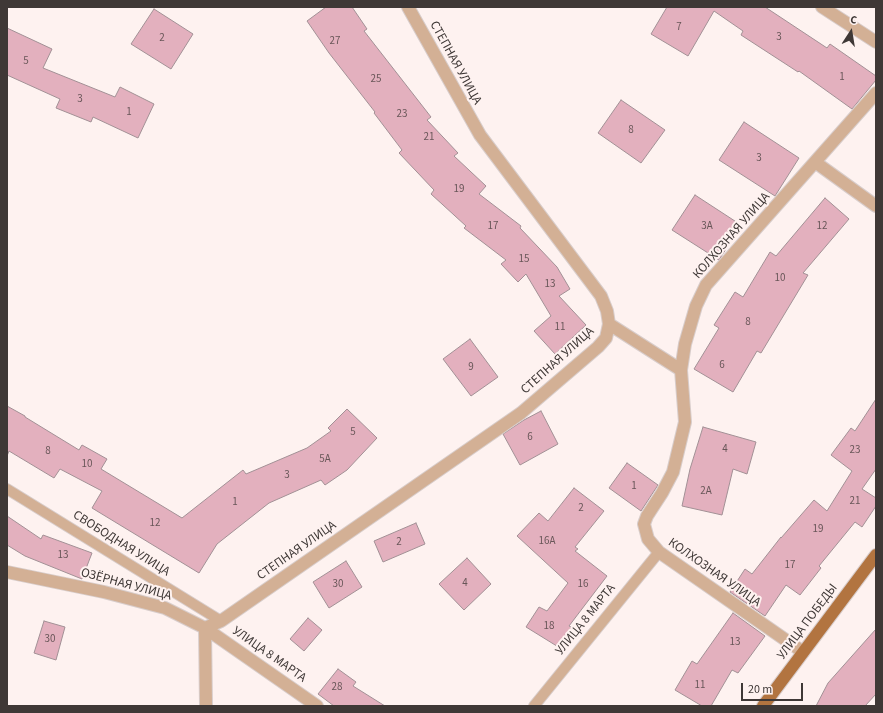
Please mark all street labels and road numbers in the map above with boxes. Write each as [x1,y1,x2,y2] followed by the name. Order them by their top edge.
[426,18,484,108] street label: СТЕПНАЯ УЛИЦА
[690,190,774,282] street label: КОЛХОЗНАЯ УЛИЦА
[518,324,598,398] street label: СТЕПНАЯ УЛИЦА
[70,508,172,580] street label: СВОБОДНАЯ УЛИЦА
[254,518,340,584] street label: СТЕПНАЯ УЛИЦА
[665,535,763,611] street label: КОЛХОЗНАЯ УЛИЦА
[79,565,173,605] street label: ОЗЁРНАЯ УЛИЦА
[553,581,619,659] street label: УЛИЦА 8 МАРТА
[775,581,841,663] street label: УЛИЦА ПОБЕДЫ
[229,624,309,686] street label: УЛИЦА 8 МАРТА

